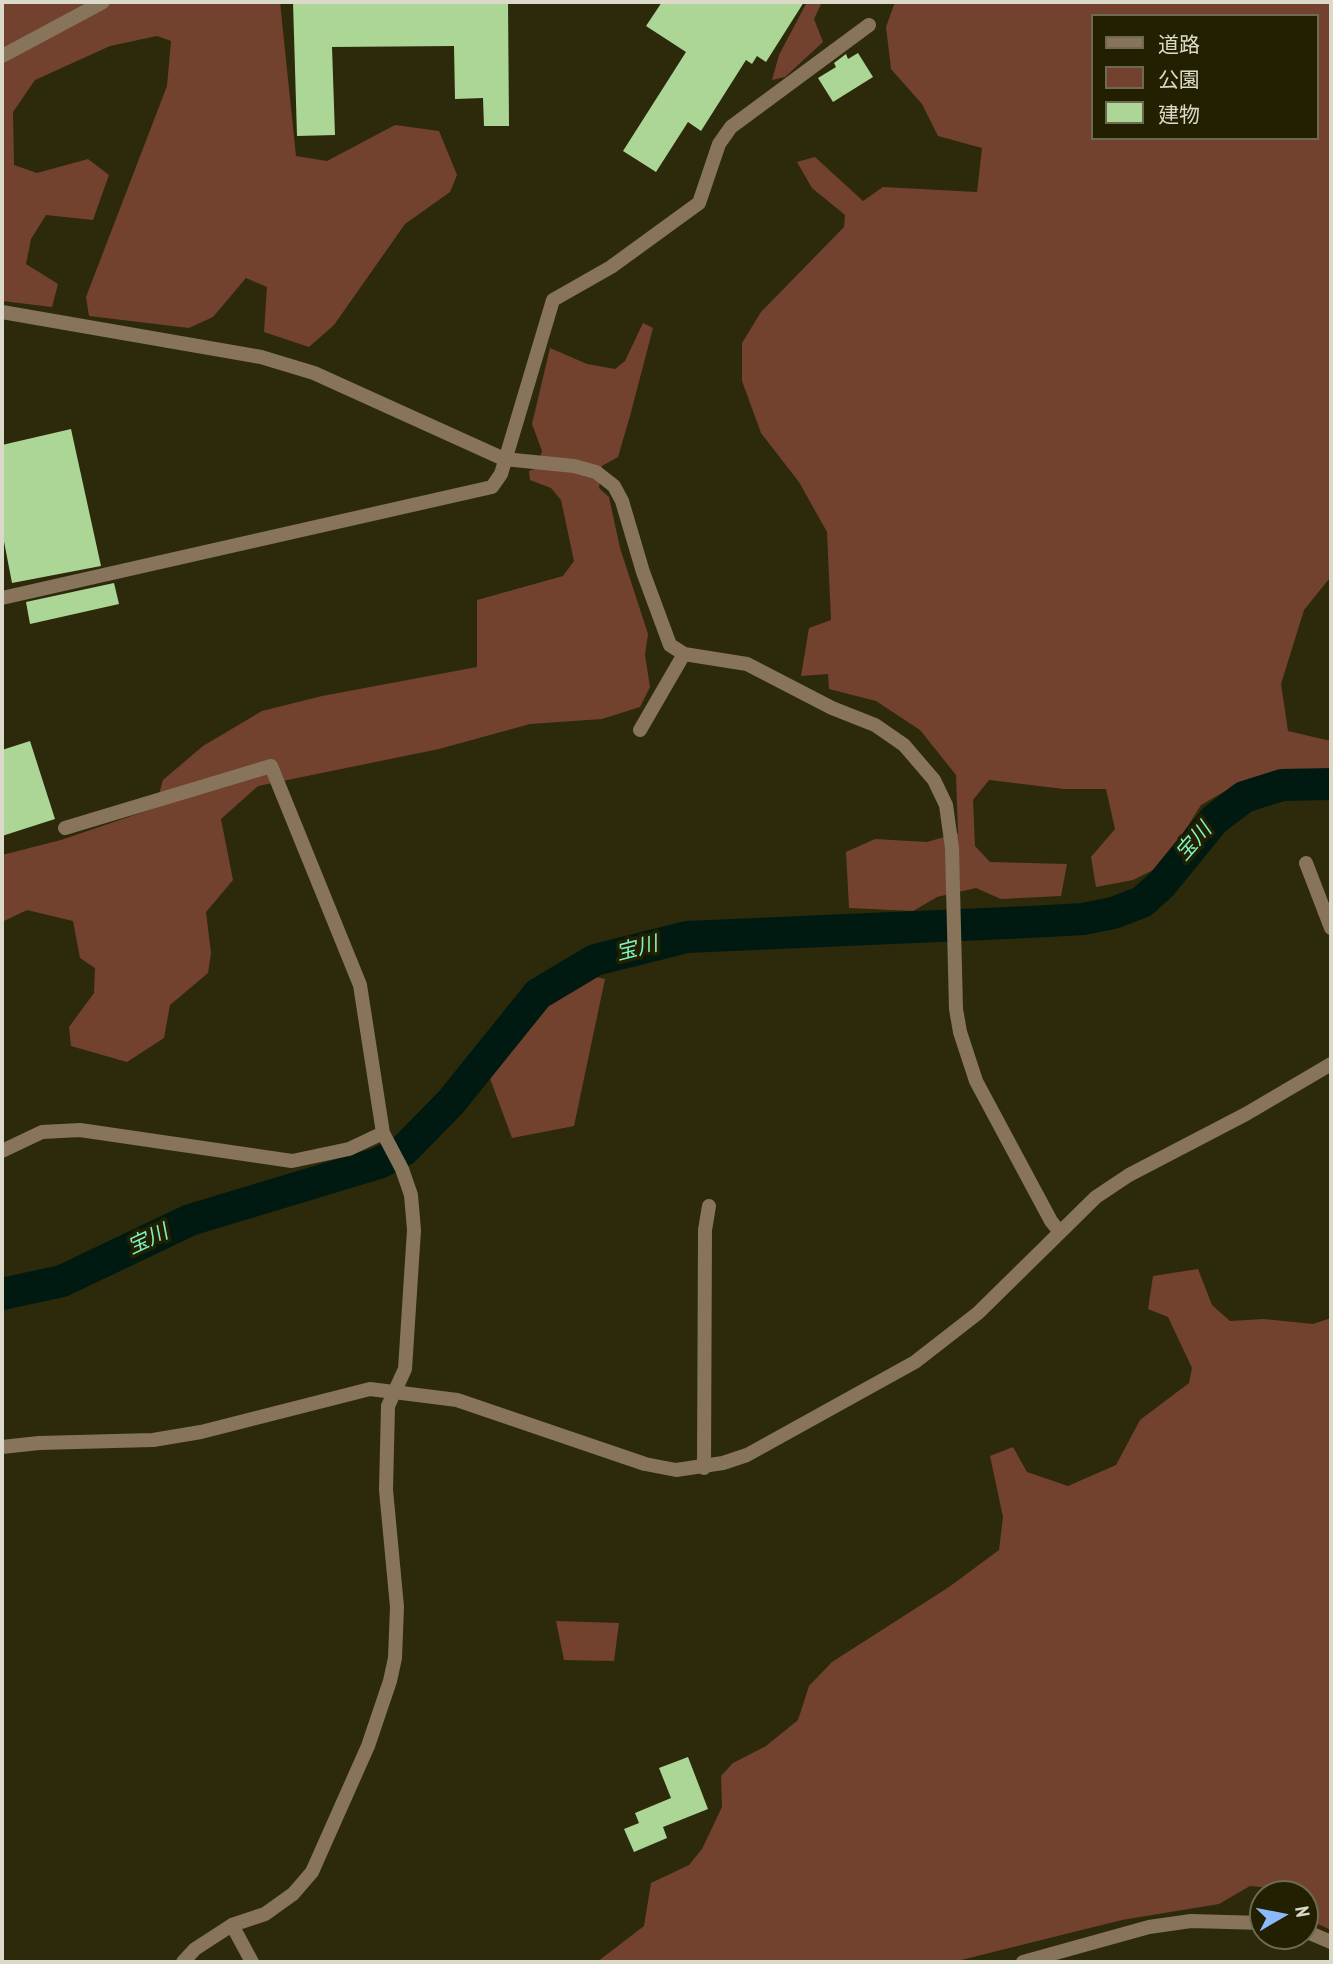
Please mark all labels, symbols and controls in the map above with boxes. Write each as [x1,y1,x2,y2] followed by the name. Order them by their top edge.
[1092,14,1319,140] legend
[1158,31,1200,58] text: 道路
[1158,66,1200,93] text: 公園
[1158,101,1200,128] text: 建物
[1171,818,1217,866] water label: 宝川
[614,932,660,966] water label: 宝川
[124,1220,172,1260] water label: 宝川
[1249,1880,1319,1950] north arrow
[1290,1905,1315,1919] text: N

